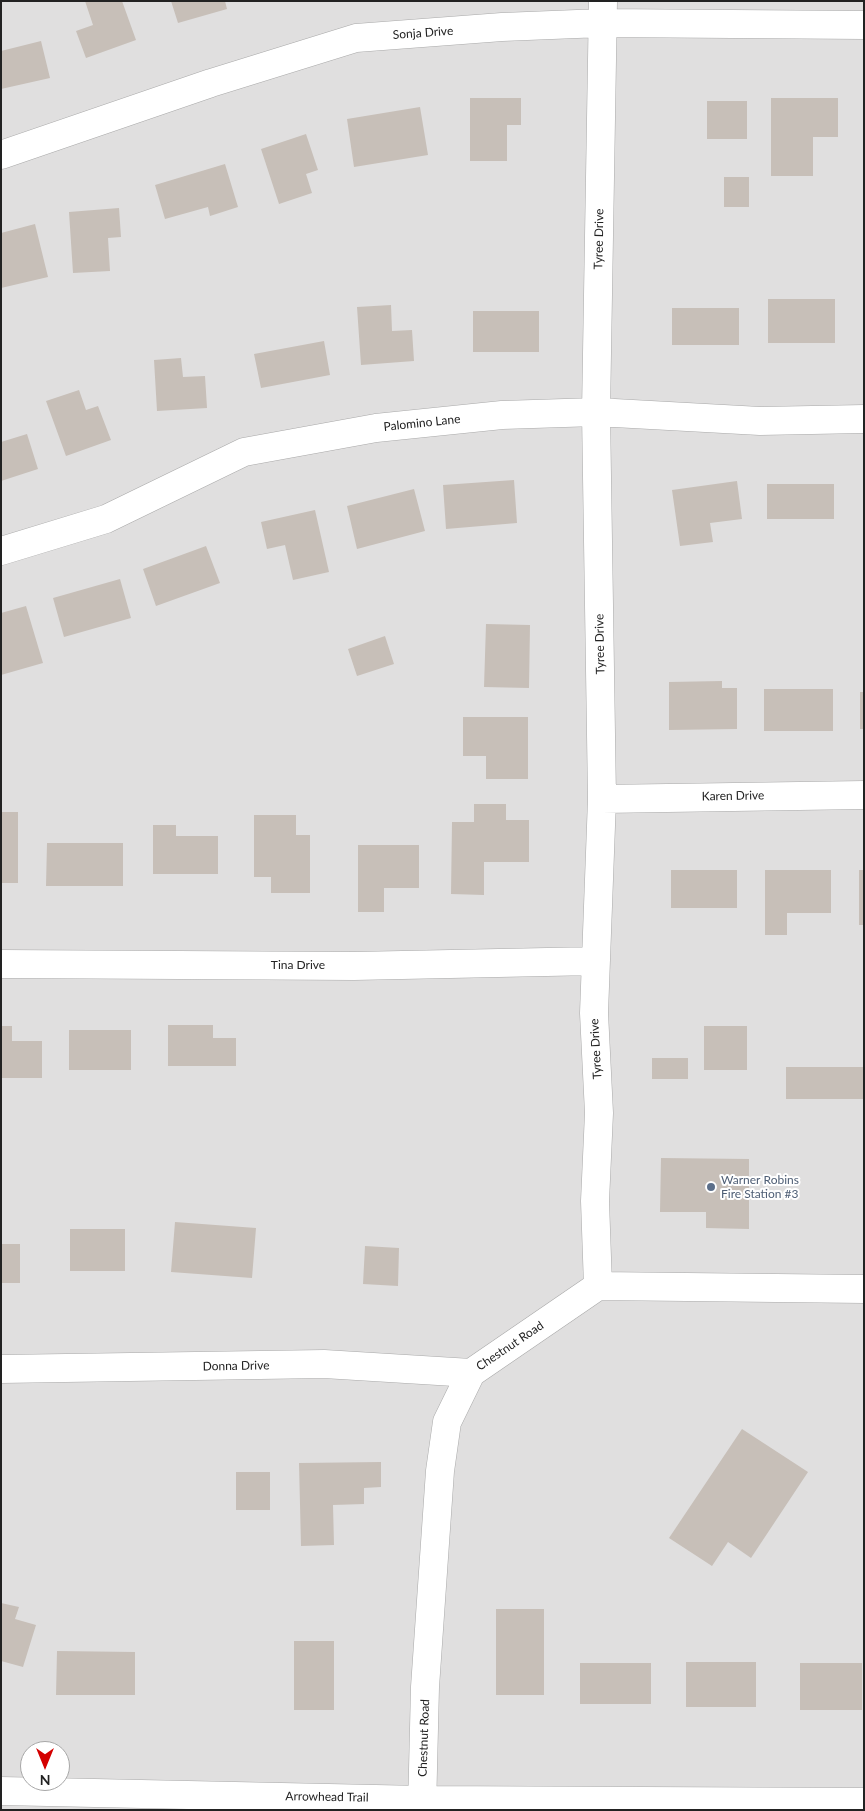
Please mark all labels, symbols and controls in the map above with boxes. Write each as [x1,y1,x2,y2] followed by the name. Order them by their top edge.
[392,24,454,42] street label: Sonja Drive
[591,209,607,269] street label: Tyree Drive
[383,412,461,434] street label: Palomino Lane
[592,614,608,674] street label: Tyree Drive
[702,788,764,804] street label: Karen Drive
[271,958,325,972] street label: Tina Drive
[587,1018,605,1080] street label: Tyree Drive
[721,1173,799,1201] place label: Warner Robins Fire Station #3
[705,1181,717,1193] marker: Warner Robins Fire Station #3
[474,1318,546,1374] street label: Chestnut Road
[202,1358,270,1374] street label: Donna Drive
[415,1699,433,1777] street label: Chestnut Road
[20,1741,70,1791] north arrow
[40,1772,50,1789] text: N
[285,1789,369,1805] street label: Arrowhead Trail

